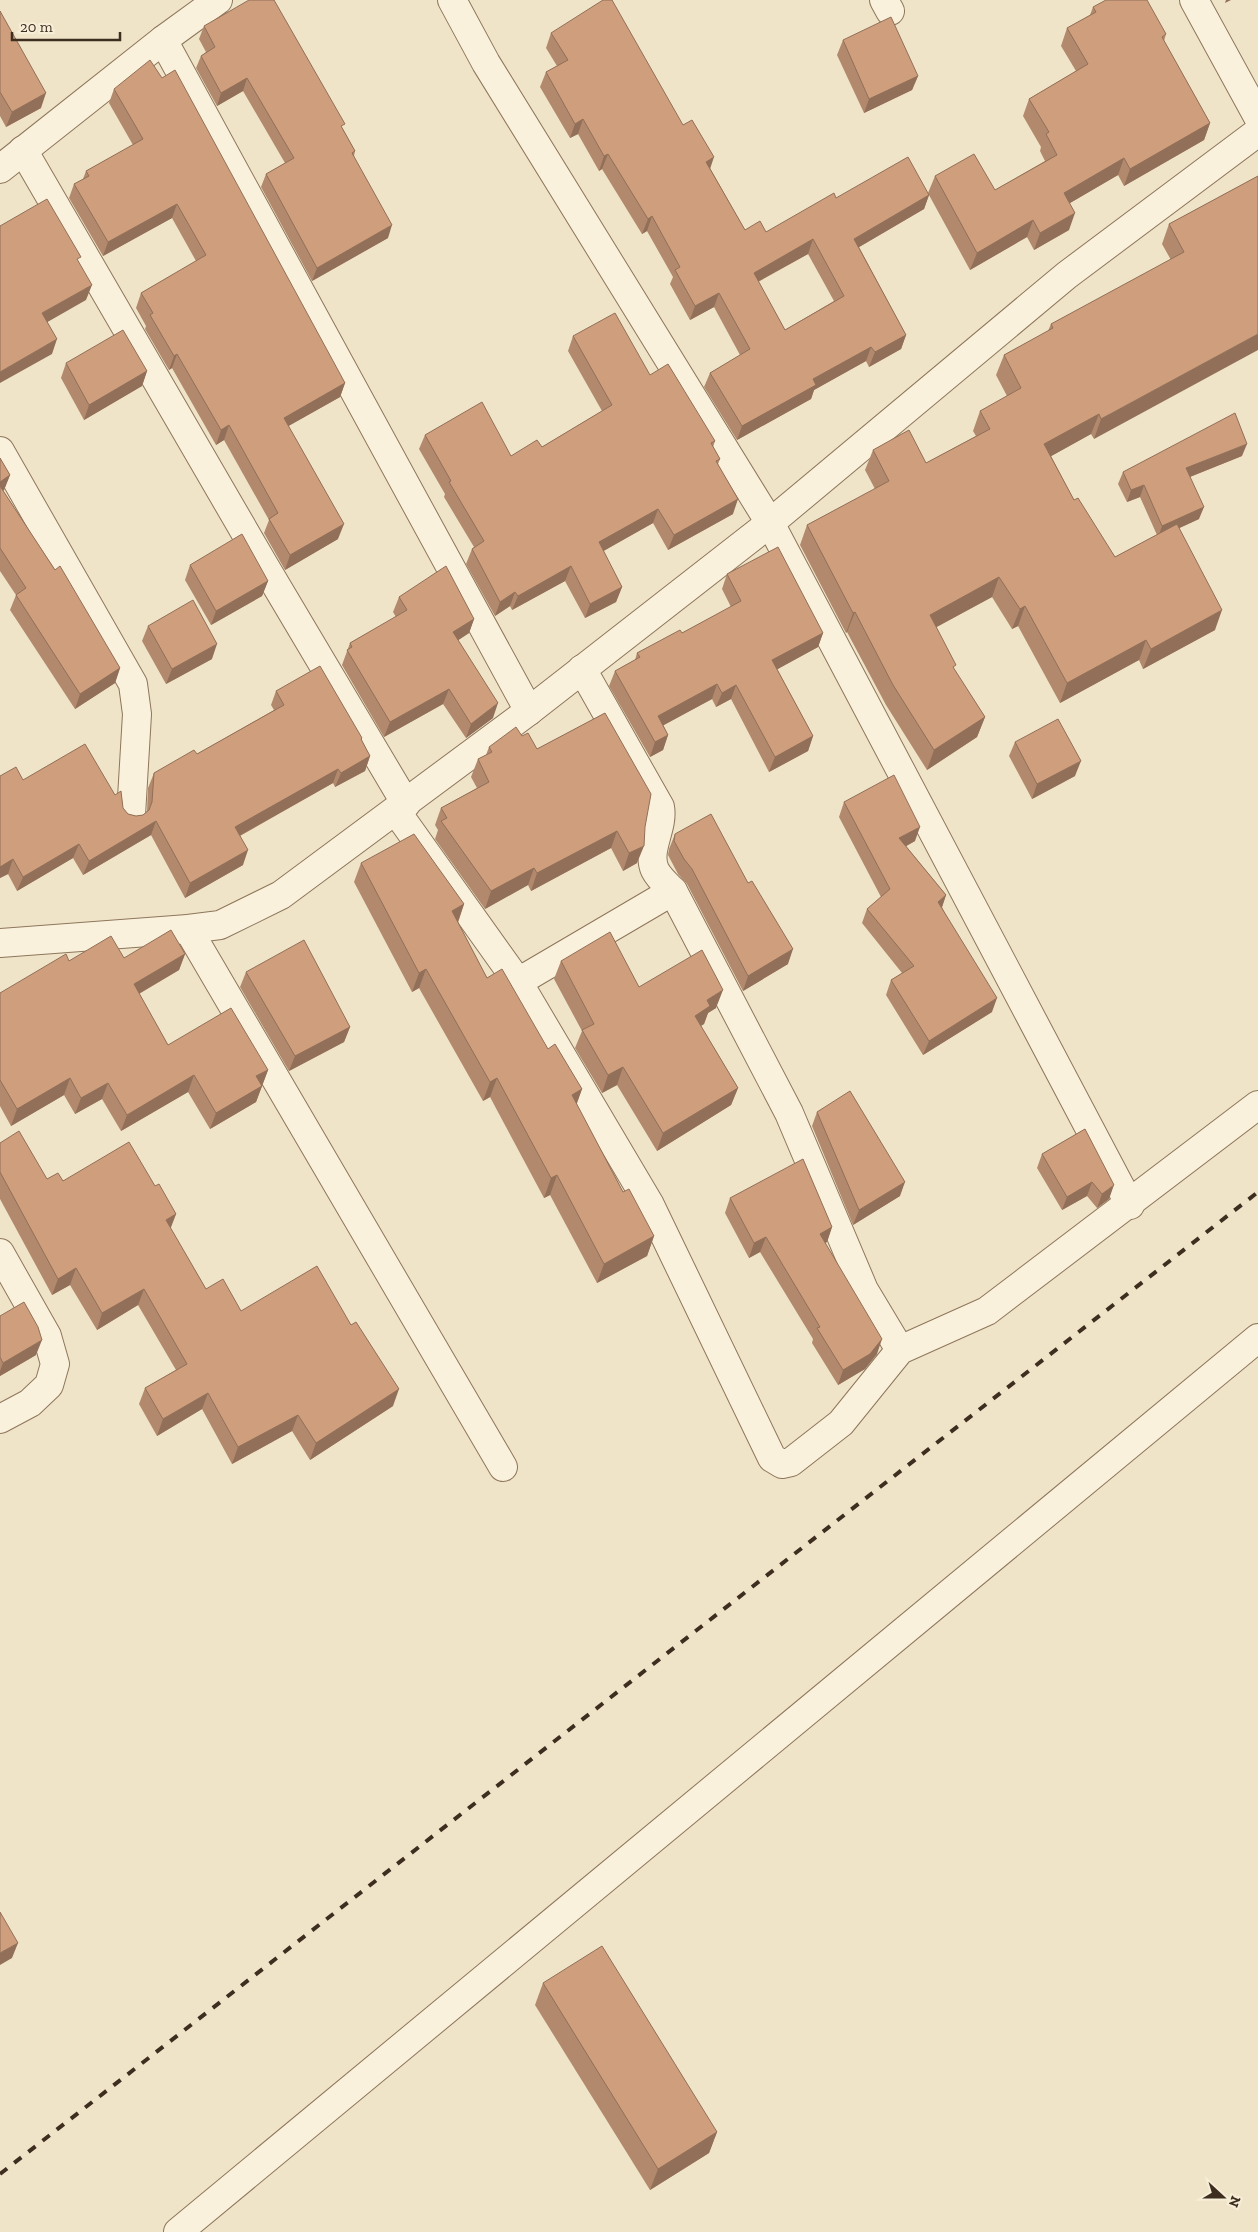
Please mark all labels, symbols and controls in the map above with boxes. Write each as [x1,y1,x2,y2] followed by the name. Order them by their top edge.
[12,10,120,42] scale bar
[20,18,53,36] text: 20 m
[1198,2172,1248,2222] north arrow
[1225,2193,1245,2210] text: N

